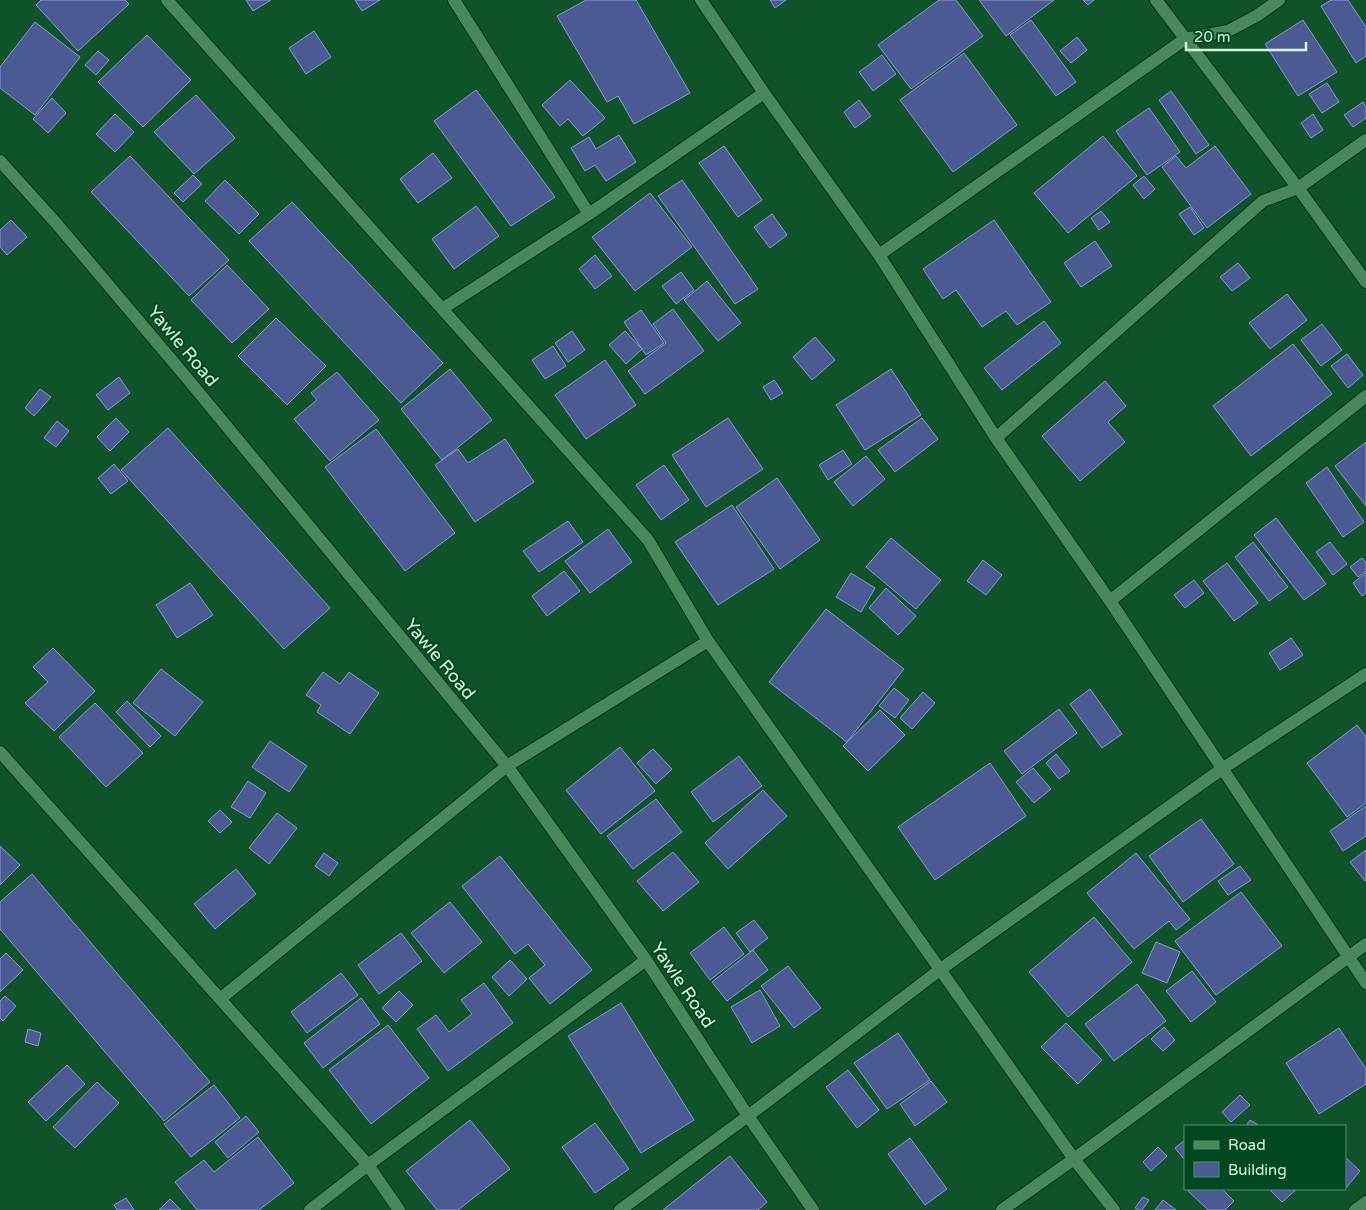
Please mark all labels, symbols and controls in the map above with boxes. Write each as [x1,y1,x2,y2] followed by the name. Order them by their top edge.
[1186,20,1306,52] scale bar
[1194,28,1231,46] text: 20 m
[143,301,223,391] street label: Yawle Road
[400,614,480,704] street label: Yawle Road
[646,938,720,1032] street label: Yawle Road
[1184,1125,1346,1190] legend
[1228,1136,1266,1154] text: Road
[1228,1161,1287,1179] text: Building

